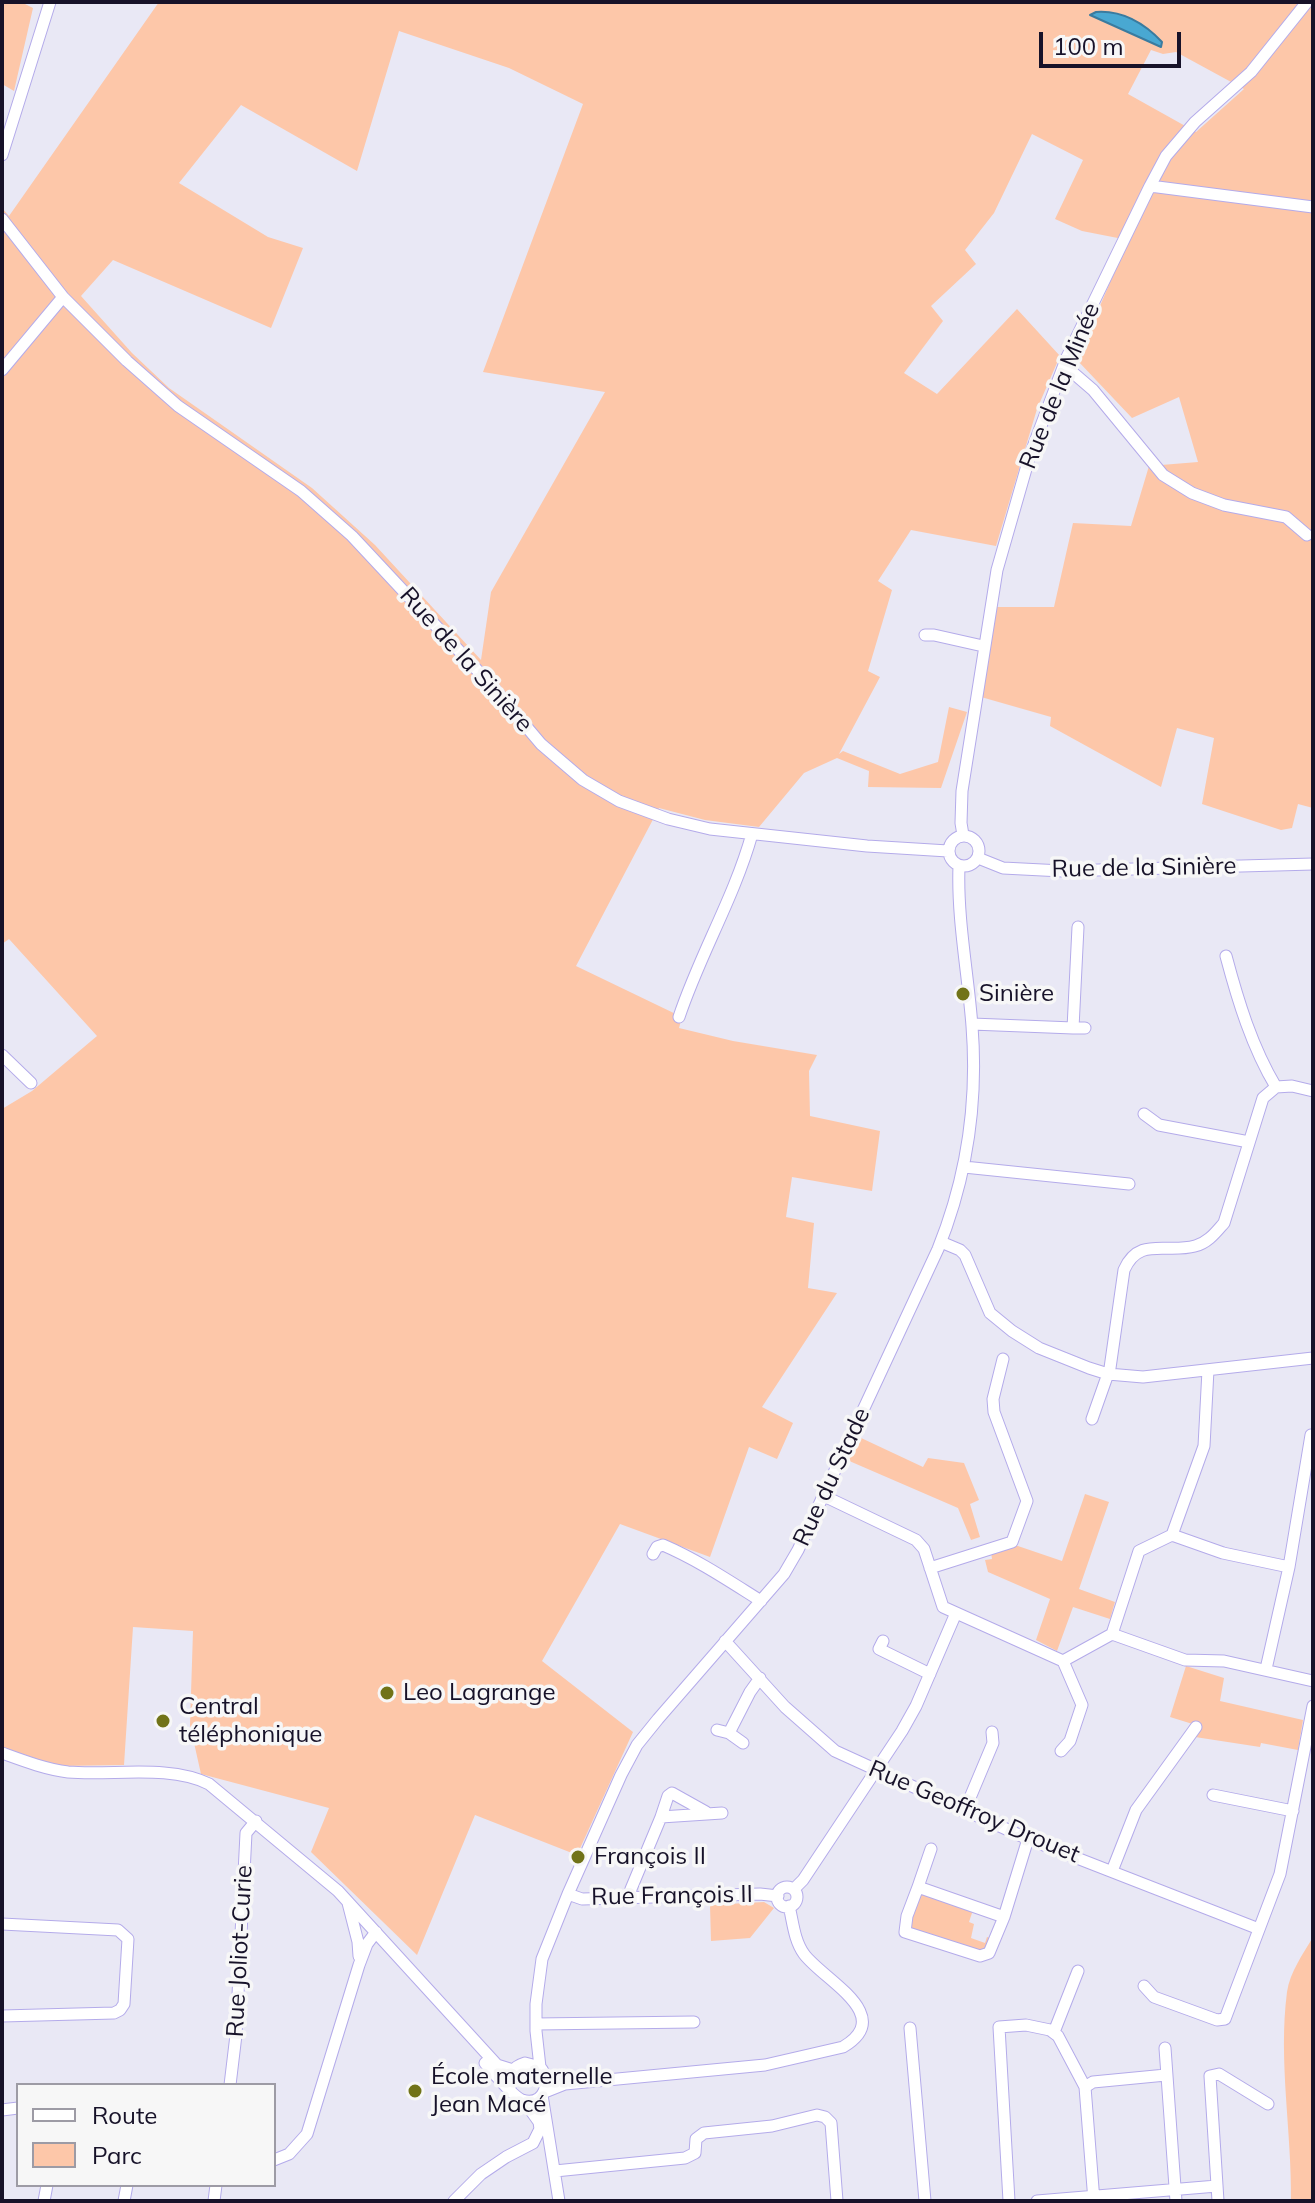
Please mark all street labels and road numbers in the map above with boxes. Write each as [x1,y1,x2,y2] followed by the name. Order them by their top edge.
[1014,299,1106,473] street label: Rue de la Minée
[393,582,539,738] street label: Rue de la Sinière
[1051,852,1237,884] street label: Rue de la Sinière
[787,1403,877,1551] street label: Rue du Stade
[864,1755,1084,1869] street label: Rue Geoffroy Drouet
[221,1864,259,2038] street label: Rue Joliot-Curie
[591,1880,753,1912] street label: Rue François II

